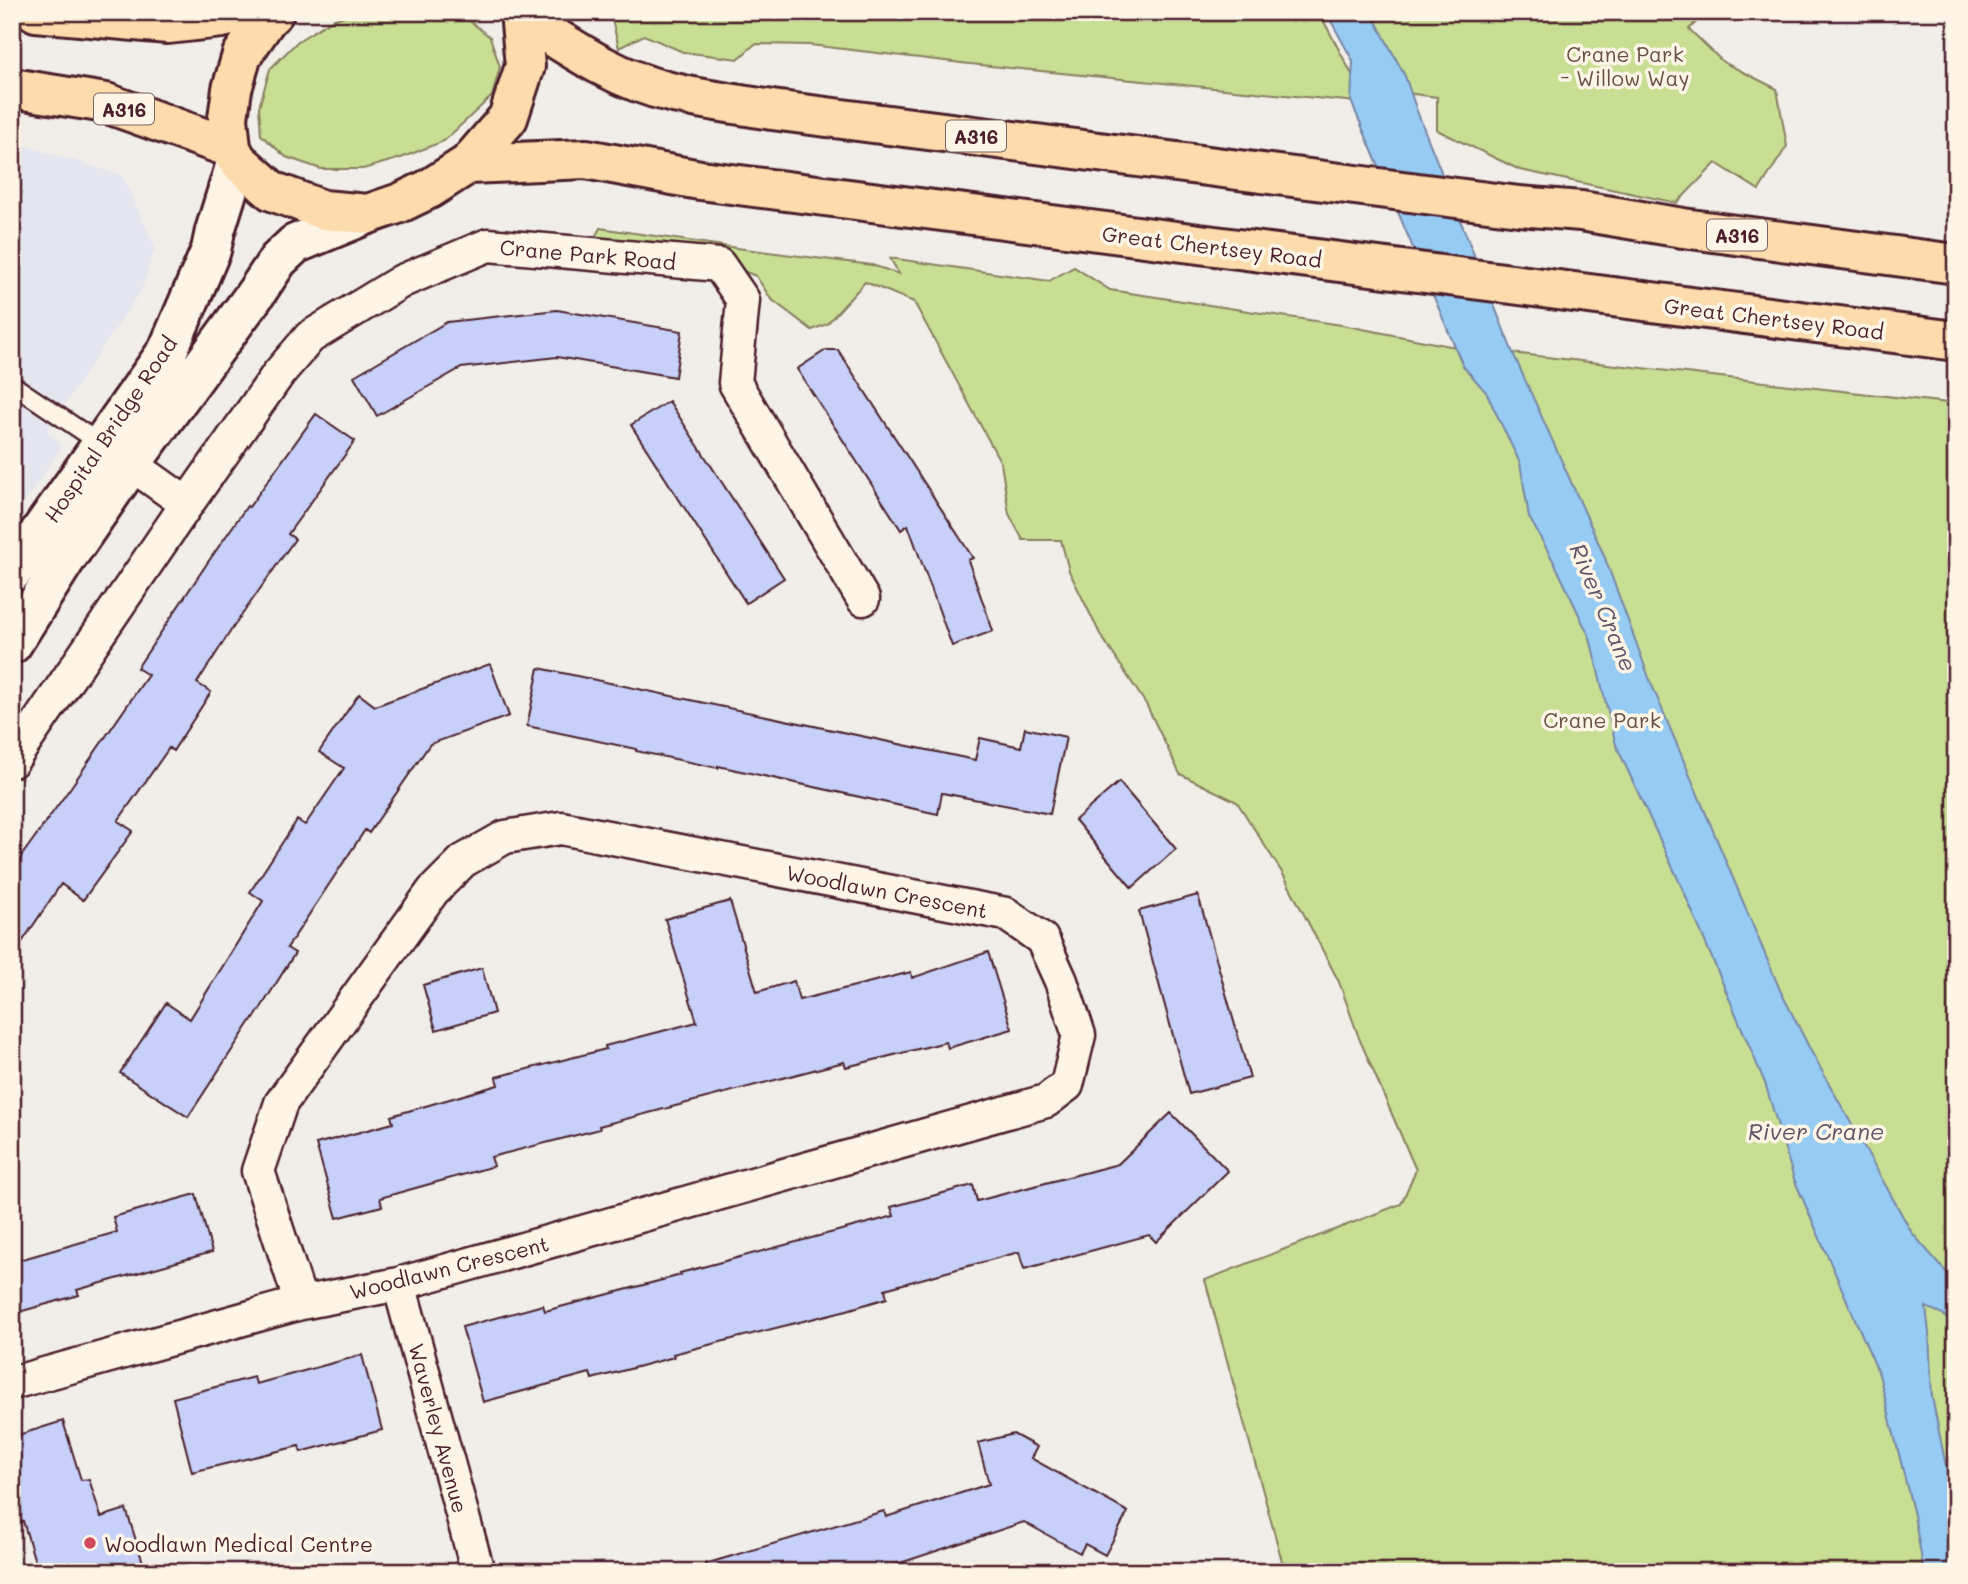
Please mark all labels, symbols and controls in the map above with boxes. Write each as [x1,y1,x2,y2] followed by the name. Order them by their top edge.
[1561,40,1689,91] park label: Crane Park - Willow Way
[94,94,154,124] road number: A316
[946,120,1006,152] road number: A316
[1101,219,1323,273] street label: Great Chertsey Road
[1707,219,1767,250] road number: A316
[499,233,677,275] street label: Crane Park Road
[1663,291,1885,345] street label: Great Chertsey Road
[38,331,182,527] street label: Hospital Bridge Road
[1564,538,1644,676] water label: River Crane
[1543,706,1661,733] park label: Crane Park
[784,858,990,924] street label: Woodlawn Crescent
[1748,1116,1884,1146] water label: River Crane
[346,1229,552,1305] street label: Woodlawn Crescent
[403,1340,475,1516] street label: Waverley Avenue
[104,1530,373,1557] place label: Woodlawn Medical Centre
[82,1535,98,1551] marker: Woodlawn Medical Centre

